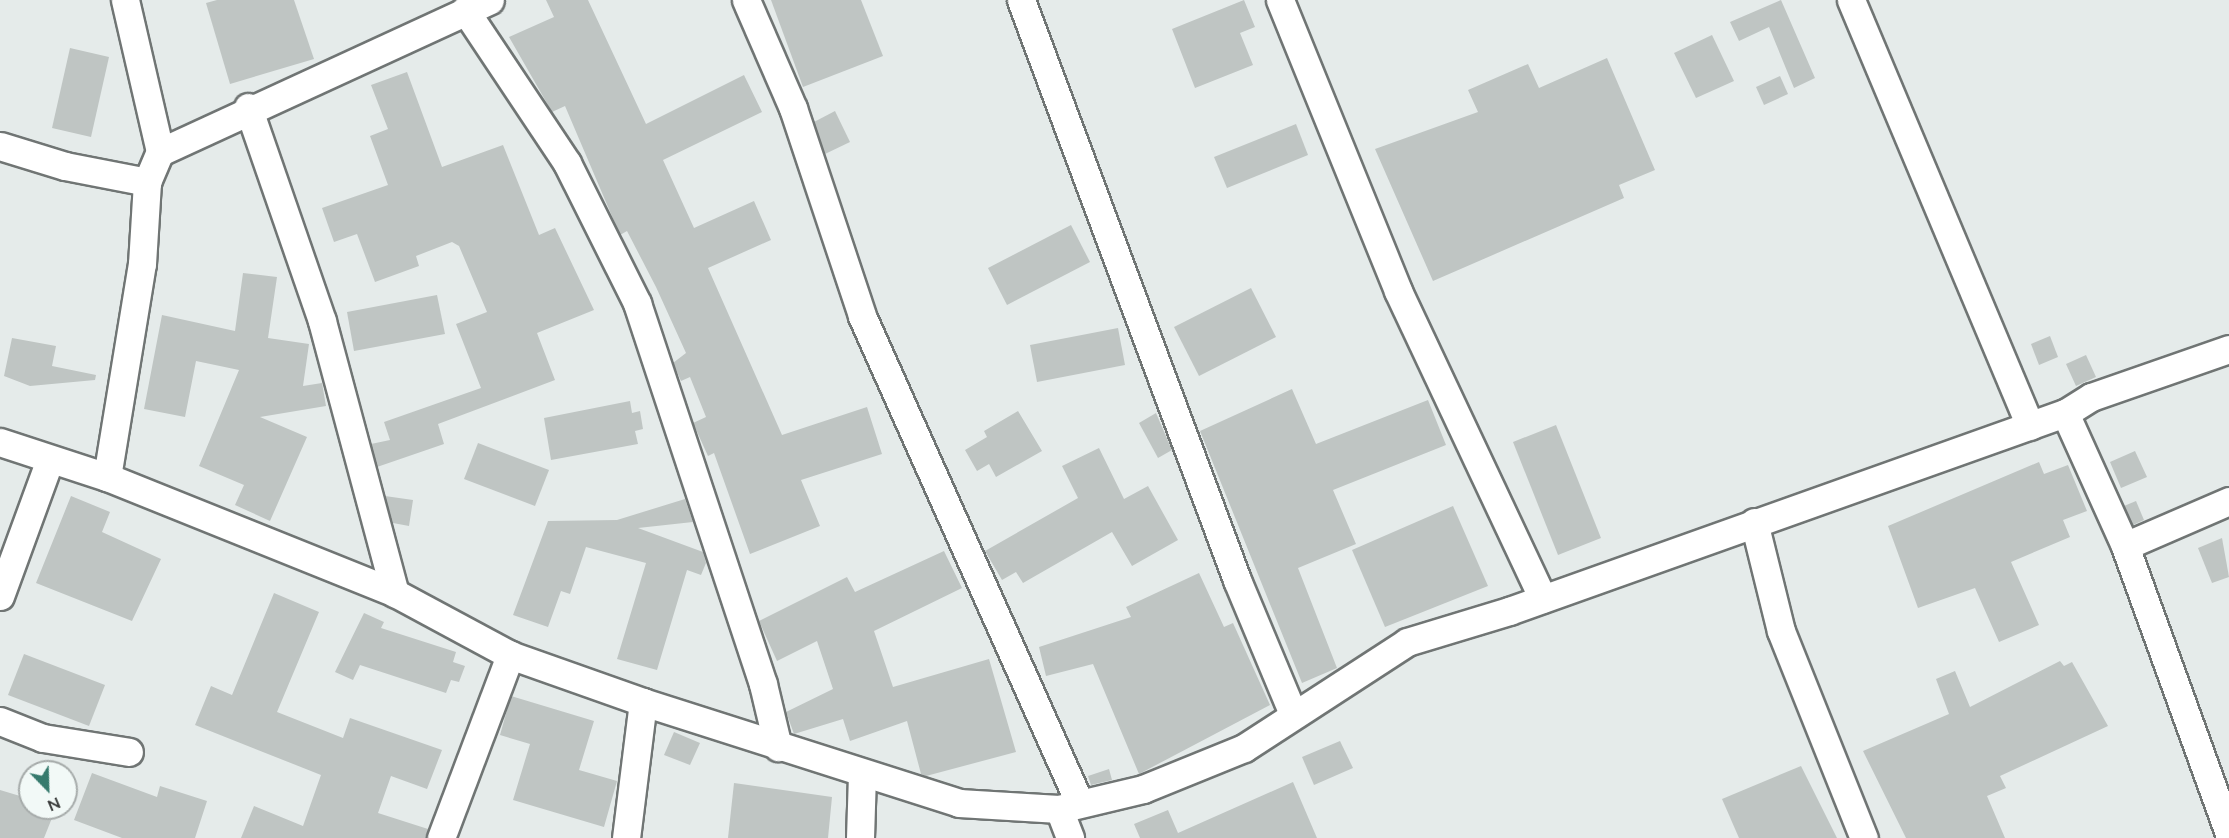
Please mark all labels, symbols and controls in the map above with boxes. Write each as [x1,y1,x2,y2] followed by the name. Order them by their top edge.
[18,760,78,820] north arrow
[45,793,64,816] text: N

